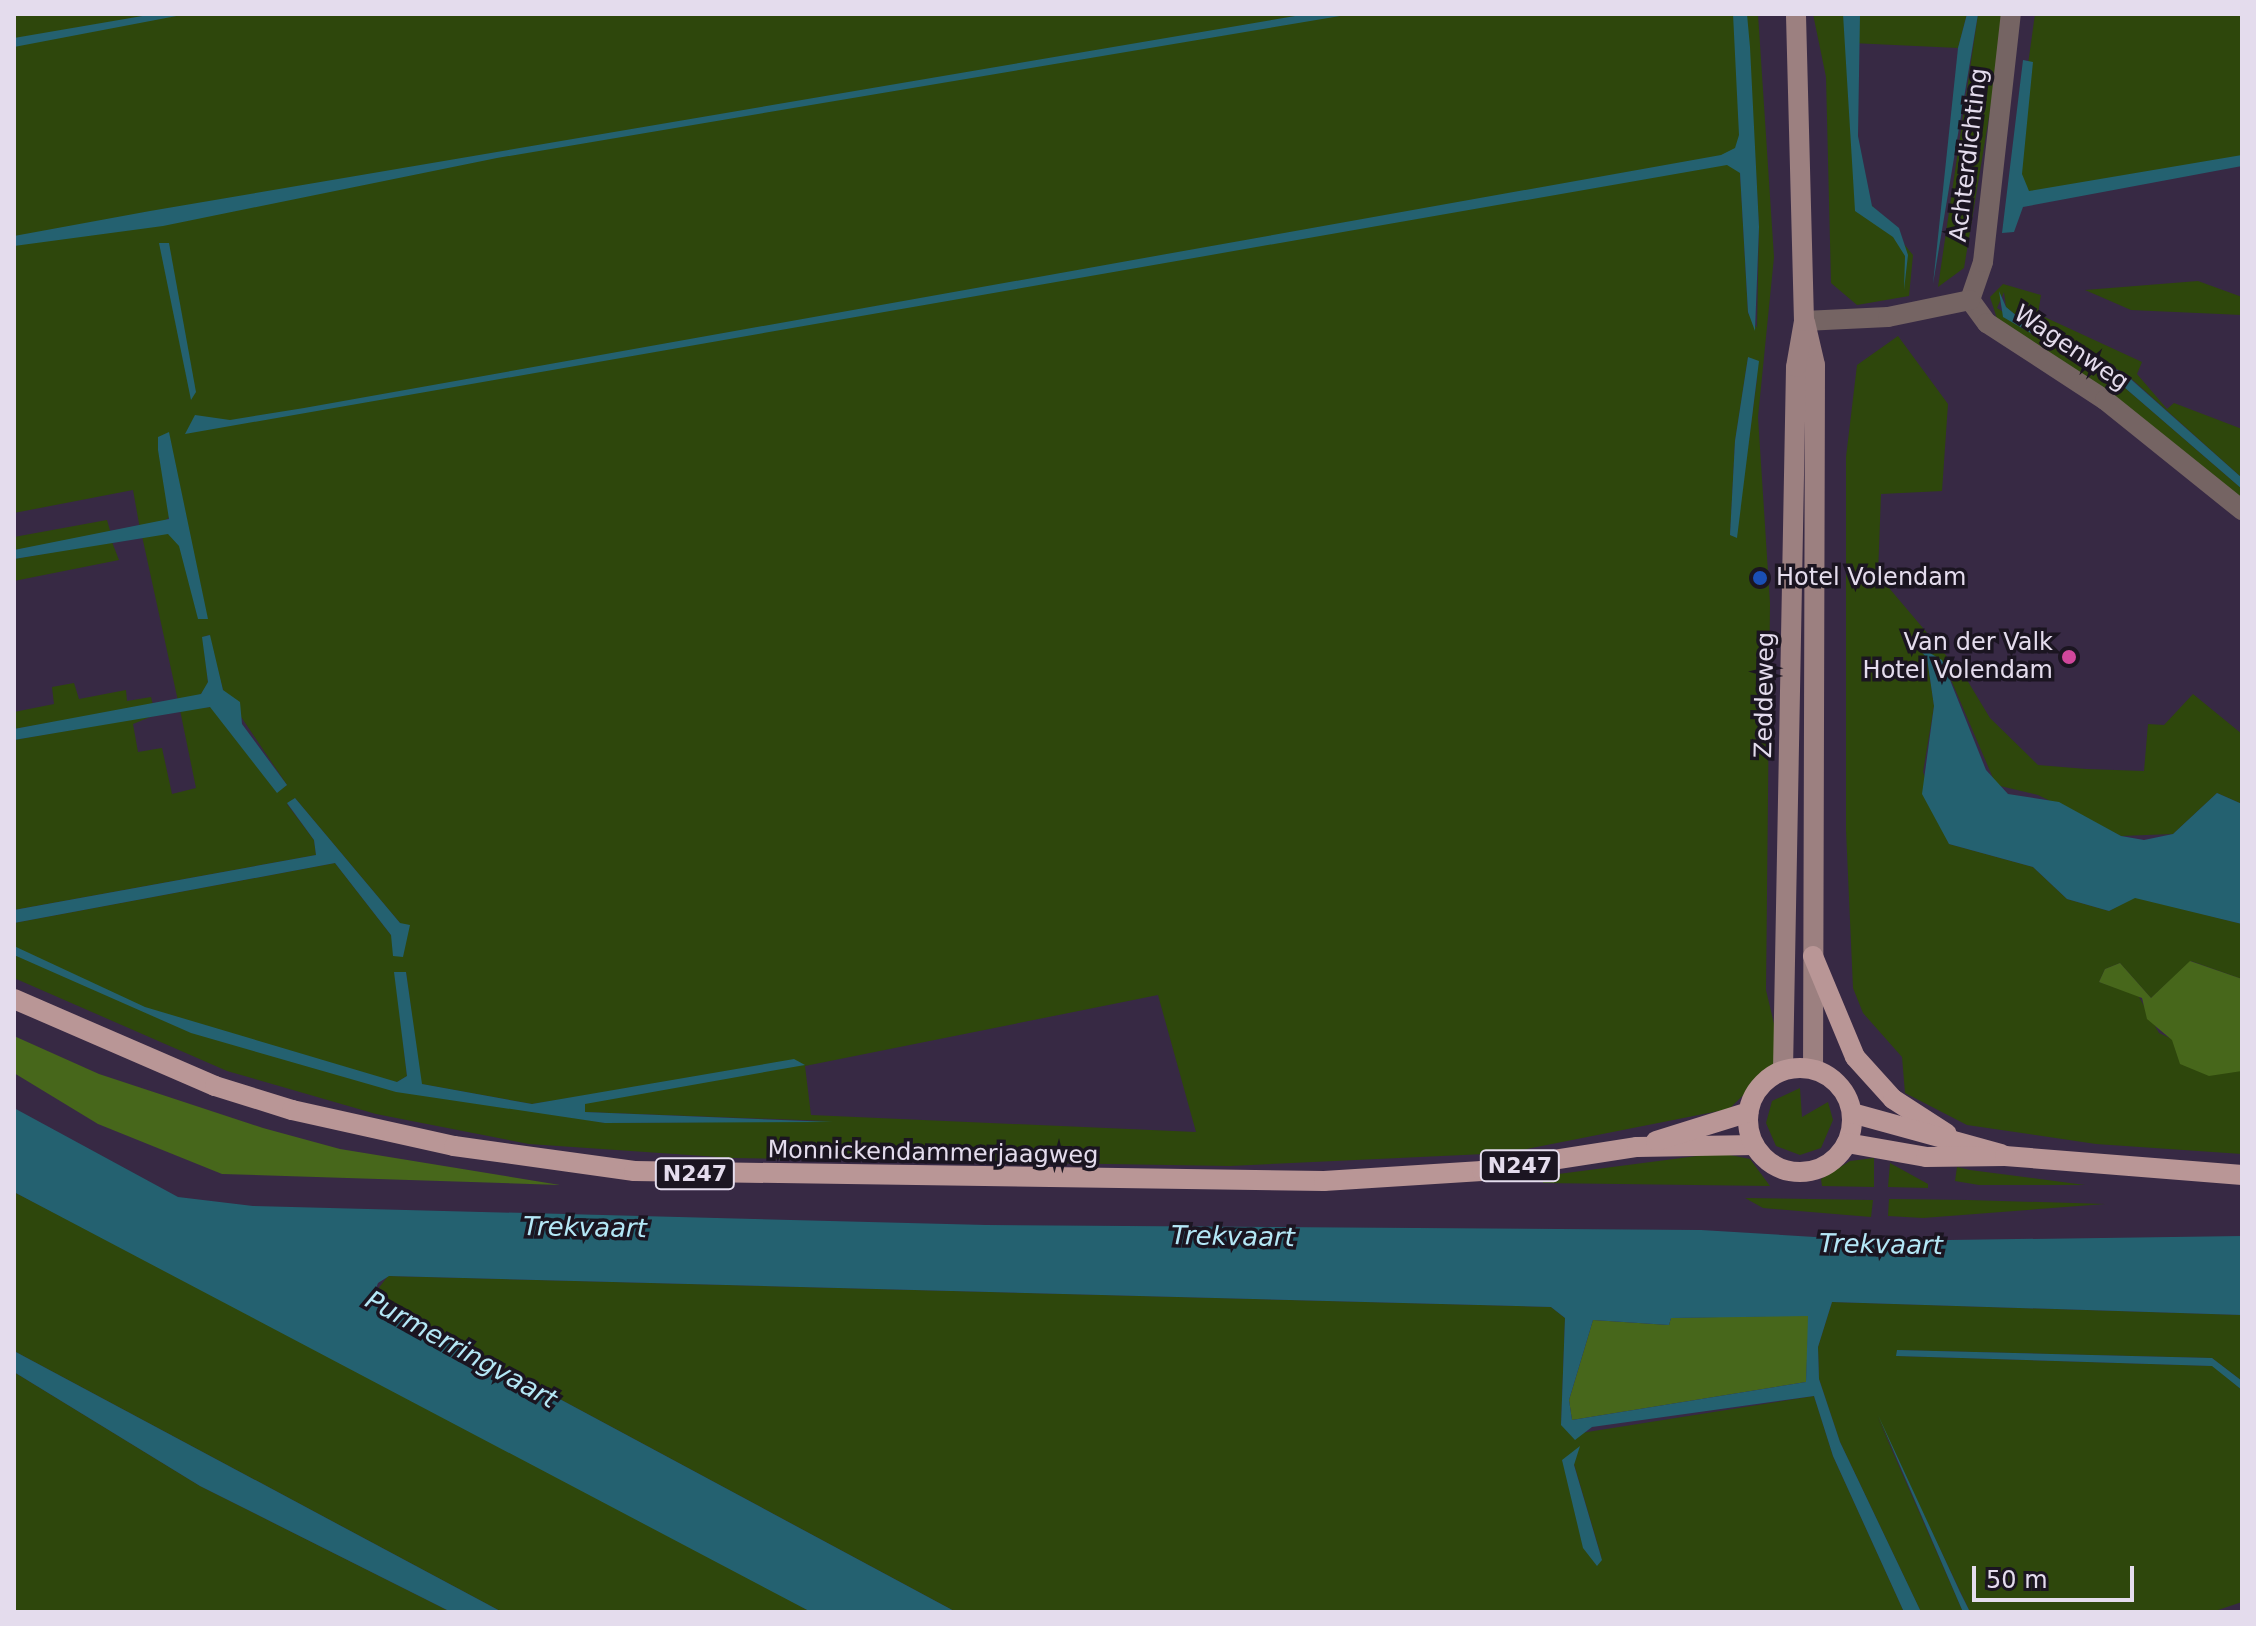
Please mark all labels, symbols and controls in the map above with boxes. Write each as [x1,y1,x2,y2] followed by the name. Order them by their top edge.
[1944,66,1994,244] street label: Achterdichting
[2008,299,2134,397] street label: Wagenweg
[1776,564,1966,592] place label: Hotel Volendam
[1751,569,1769,587] marker: Hotel Volendam
[1863,629,2053,685] place label: Van der Valk Hotel Volendam
[1750,632,1780,758] street label: Zeddeweg
[2060,648,2078,666] marker: Van der Valk Hotel Volendam
[767,1136,1099,1170] street label: Monnickendammerjaagweg
[1478,1148,1562,1184] road number: N247
[653,1156,737,1192] road number: N247
[523,1211,647,1245] water label: Trekvaart
[1171,1220,1295,1254] water label: Trekvaart
[1819,1228,1943,1262] water label: Trekvaart
[360,1285,562,1415] water label: Purmerringvaart
[1976,1550,2138,1600] scale bar
[1986,1566,2048,1594] text: 50 m

